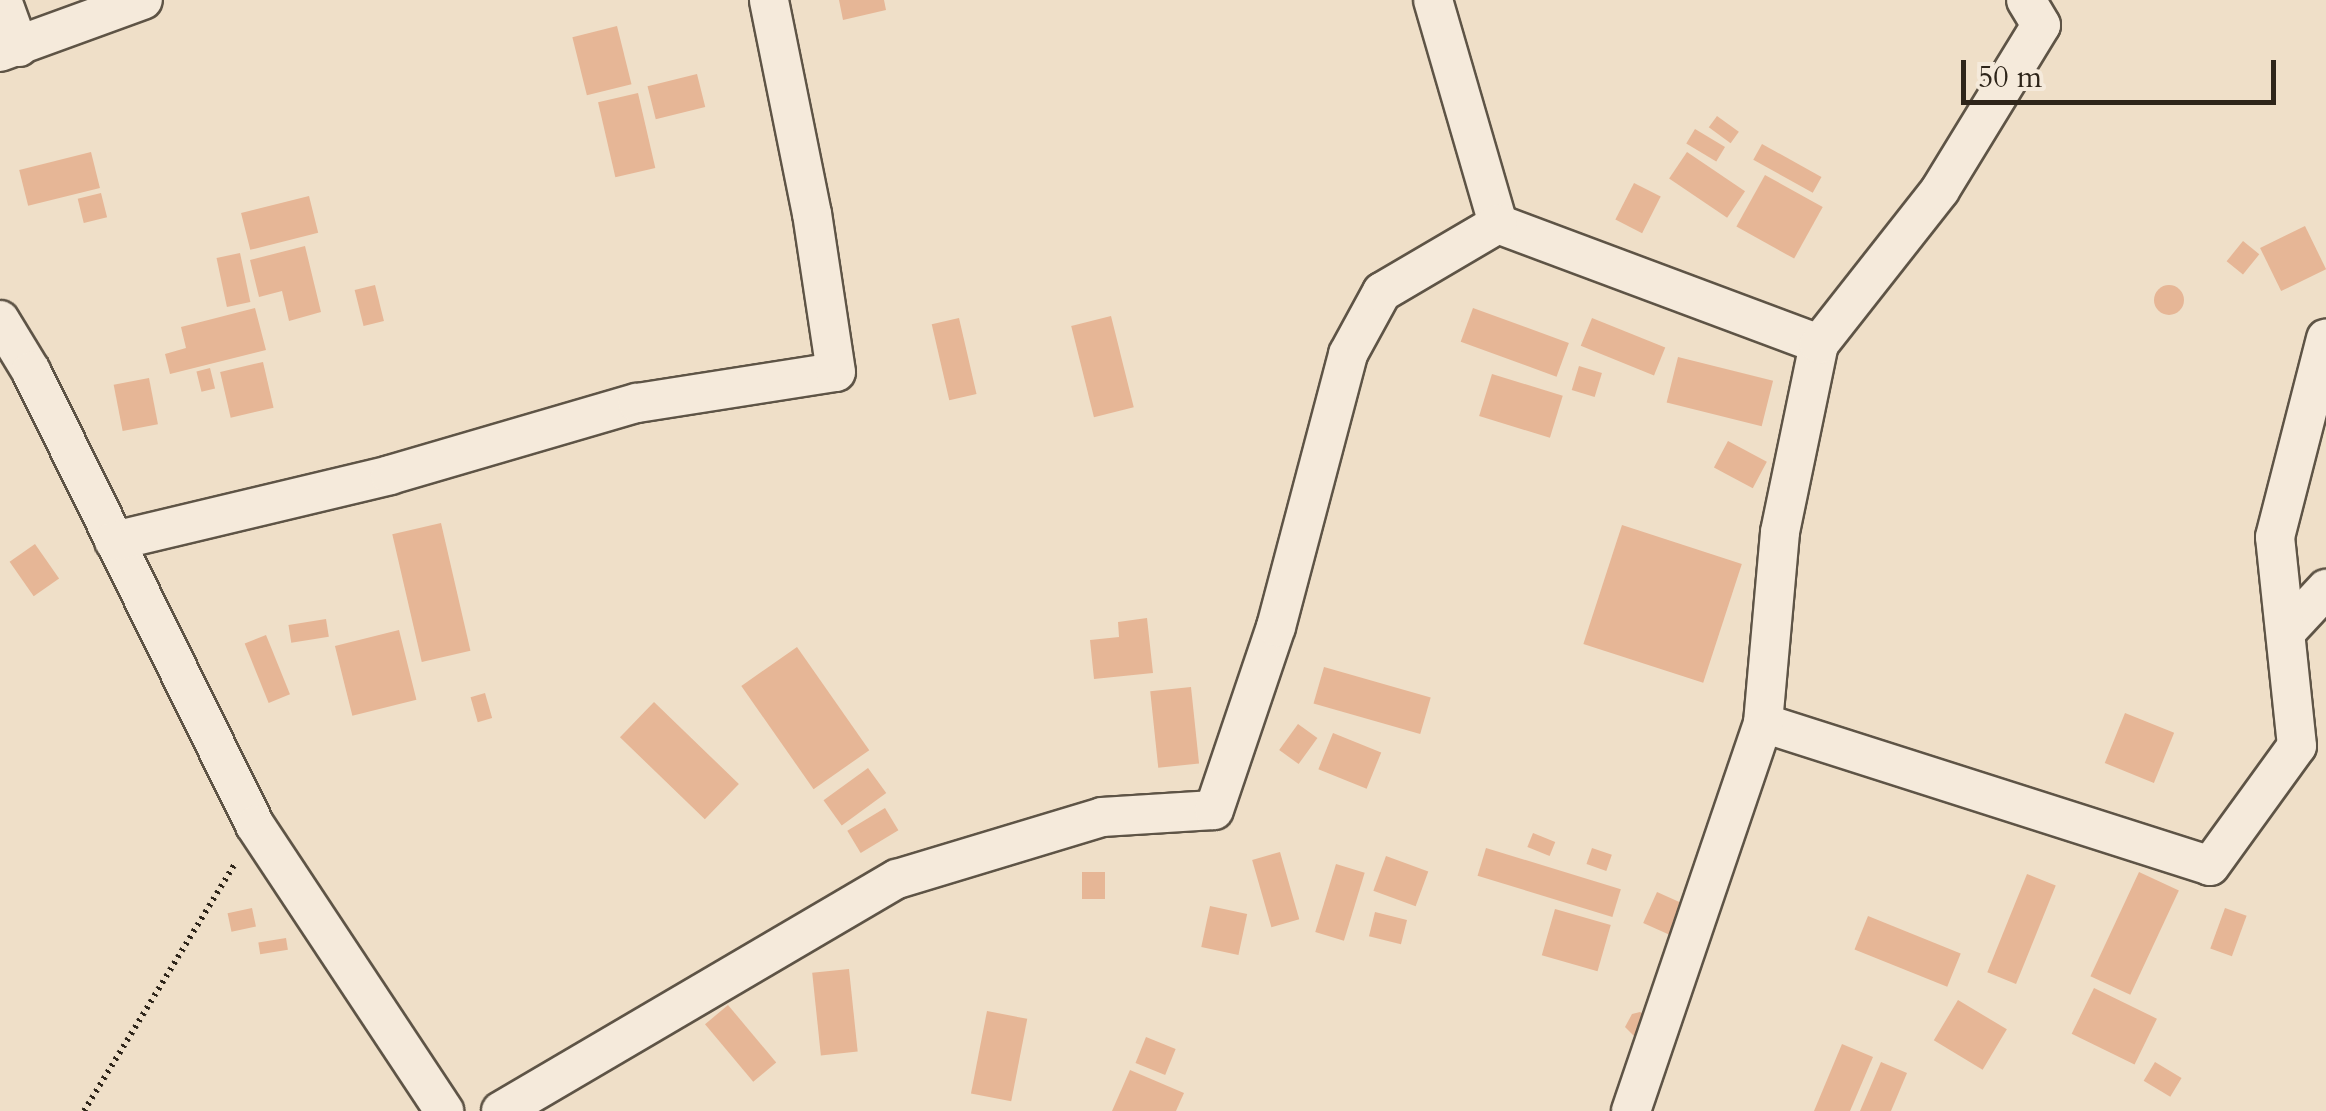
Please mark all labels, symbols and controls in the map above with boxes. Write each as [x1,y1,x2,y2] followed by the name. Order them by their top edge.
[1966,40,2281,102] scale bar
[1978,57,2042,98] text: 50 m

